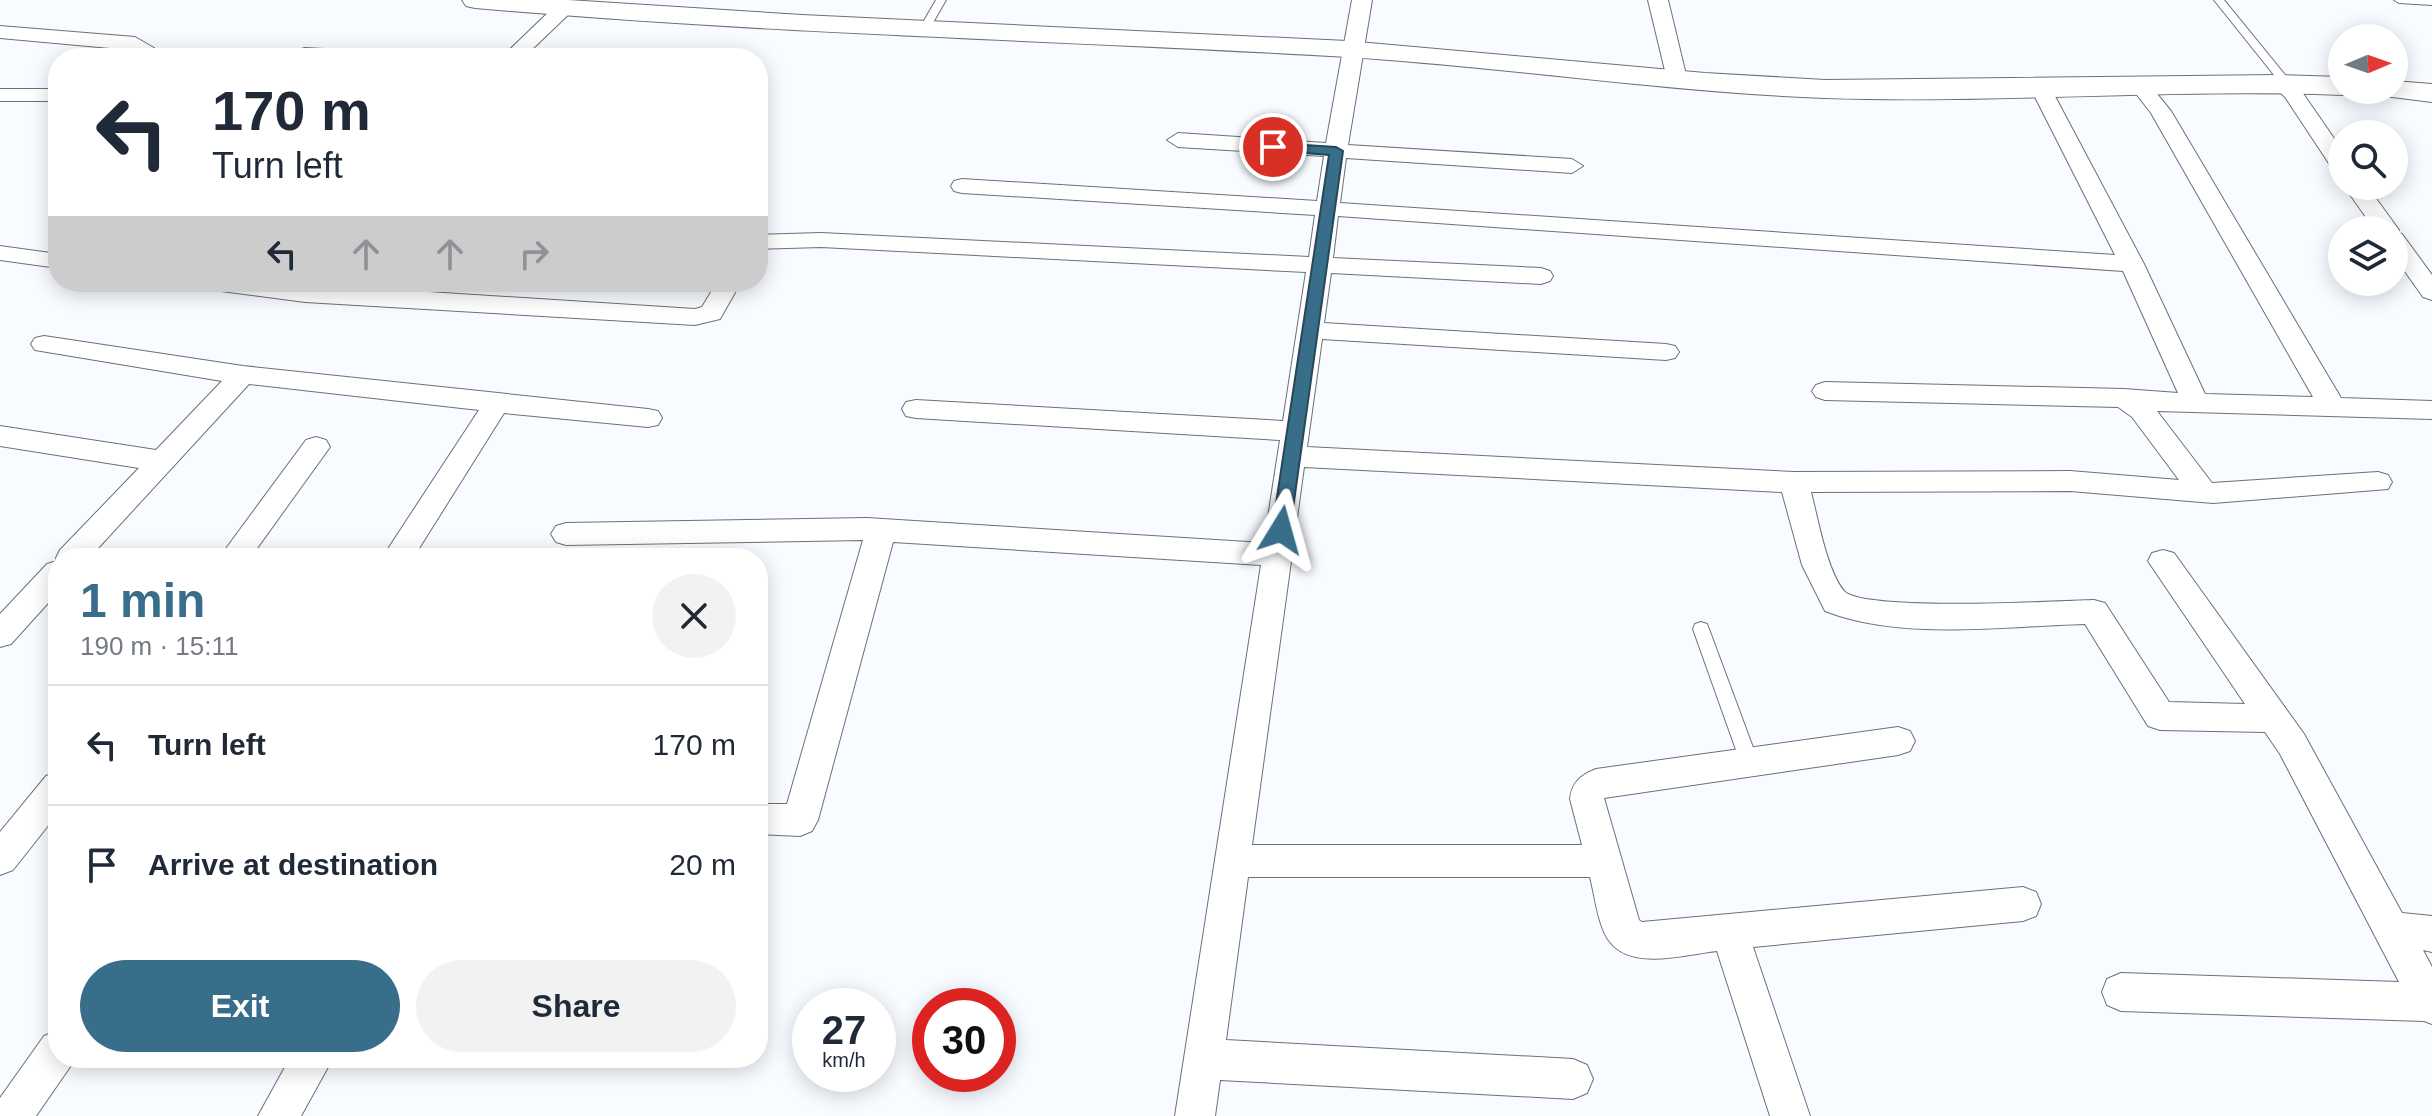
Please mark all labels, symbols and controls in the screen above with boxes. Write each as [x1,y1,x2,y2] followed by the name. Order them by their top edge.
[2328,24,2408,104] north arrow
[2328,24,2408,296] map controls
[212,79,371,142] text: 170 m
[80,80,184,184] icon: left
[1239,113,1307,181] pin
[2328,120,2408,200] button: search
[1251,125,1295,169] icon: arrive
[212,145,343,186] text: Turn left
[2328,216,2408,296] button: layers
[260,232,304,276] icon: left
[344,232,388,276] icon: ahead
[428,232,472,276] icon: ahead
[512,232,556,276] icon: right
[1239,488,1323,572] position arrow
[80,574,205,627] text: 1 min
[652,574,736,658] button: close
[80,631,239,661] text: 190 m · 15:11
[80,723,124,767] icon: left
[148,728,266,761] text: Turn left
[653,728,736,761] text: 170 m
[80,843,124,887] icon: arrive
[148,848,438,881] text: Arrive at destination
[669,848,736,881] text: 20 m
[80,960,400,1052] button: Exit
[416,960,736,1052] button: Share
[912,988,1016,1092] speed limit sign: 30
[822,1008,866,1052] text: 27
[822,1049,866,1071] text: km/h

